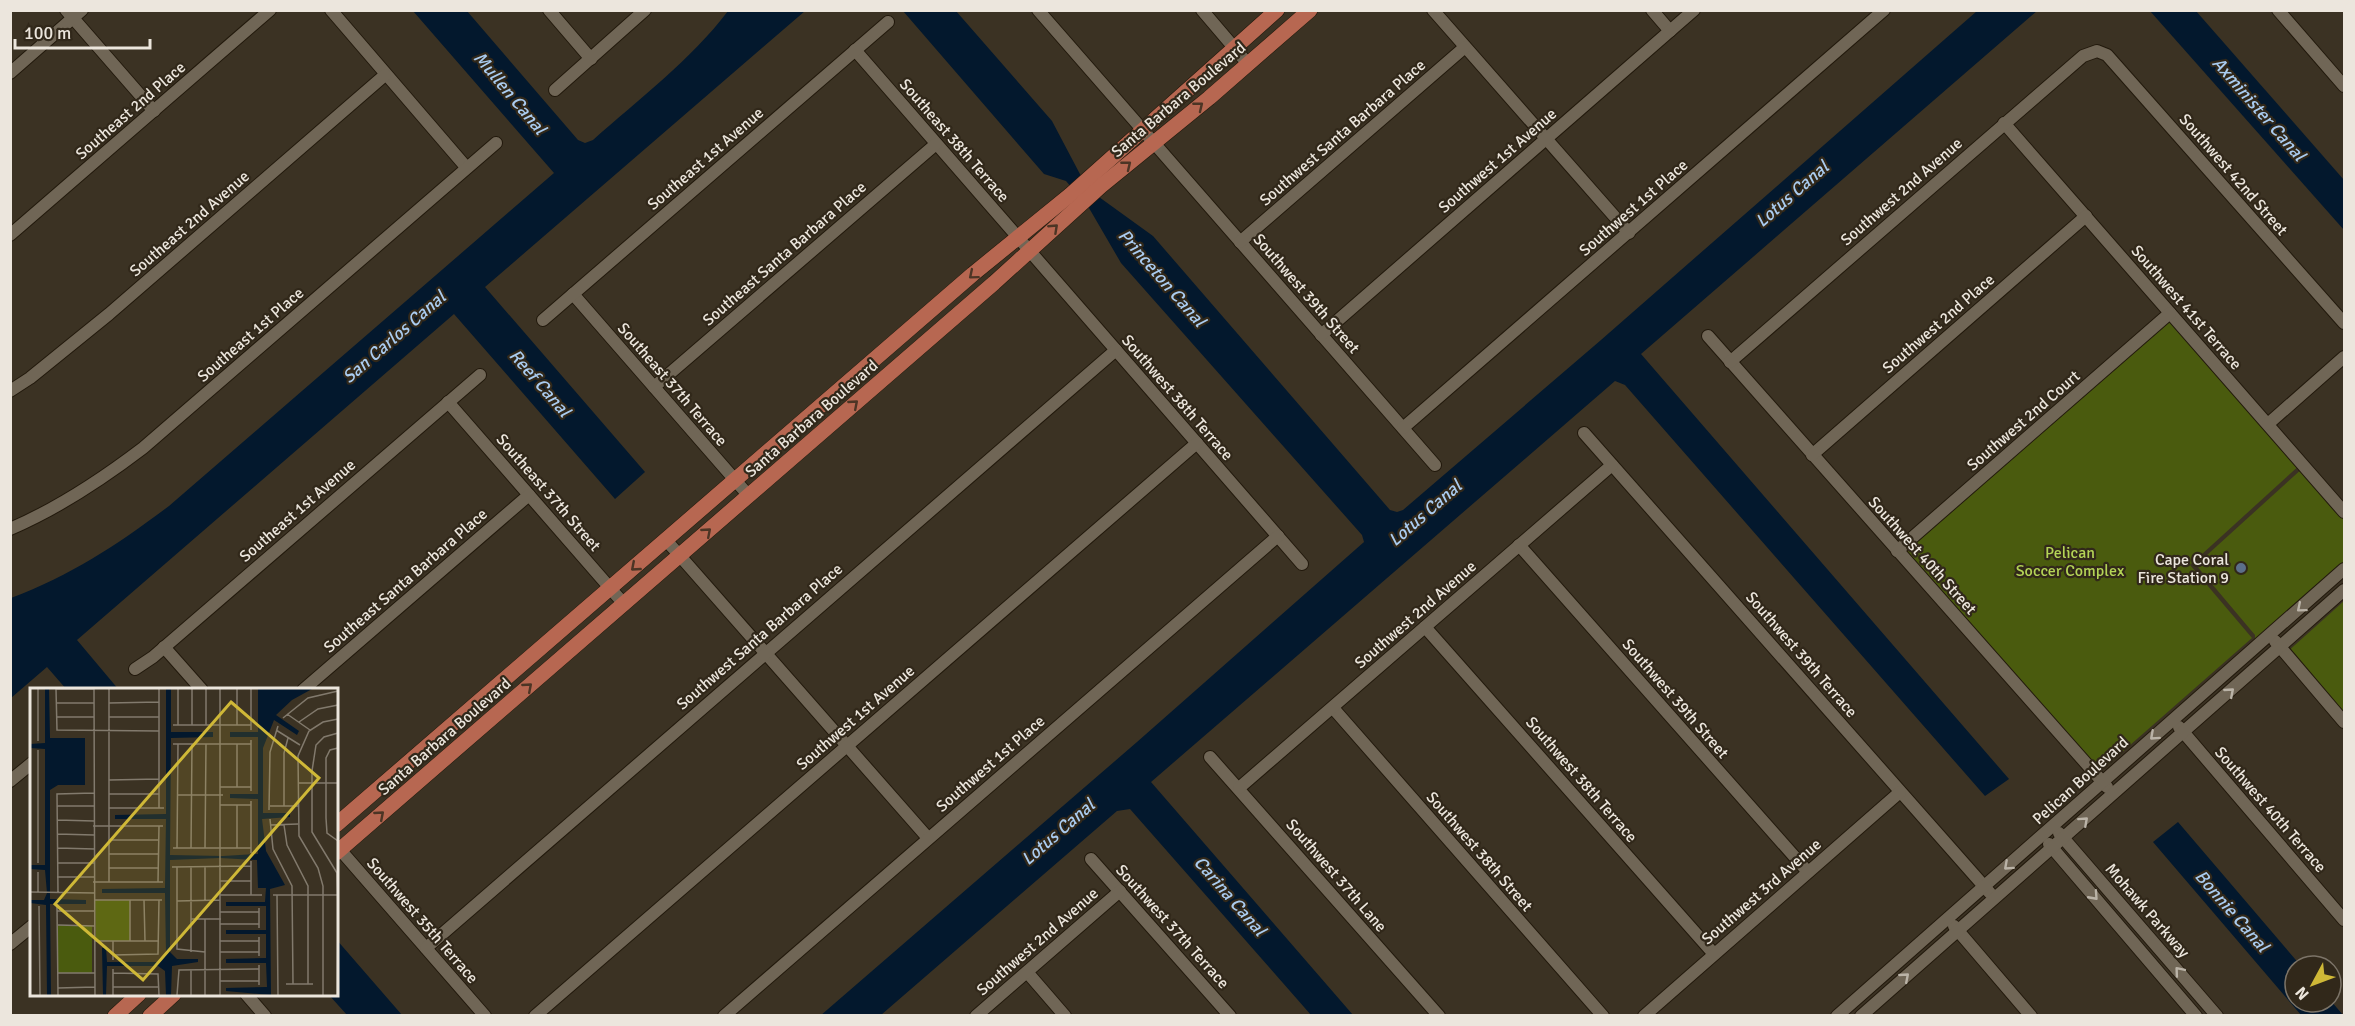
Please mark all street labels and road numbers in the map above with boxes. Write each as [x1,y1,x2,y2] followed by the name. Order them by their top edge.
[1107,38,1250,162] street label: Santa Barbara Boulevard
[1256,55,1430,210] street label: Southwest Santa Barbara Place
[72,58,190,164] street label: Southeast 2nd Place
[895,75,1013,207] street label: Southeast 38th Terrace
[644,103,768,215] street label: Southeast 1st Avenue
[1434,104,1561,218] street label: Southwest 1st Avenue
[2175,110,2292,240] street label: Southwest 42nd Street
[1837,133,1967,250] street label: Southwest 2nd Avenue
[1575,155,1692,260] street label: Southwest 1st Place
[126,166,254,281] street label: Southeast 2nd Avenue
[699,177,871,330] street label: Southeast Santa Barbara Place
[1249,230,1364,358] street label: Southwest 39th Street
[2127,241,2246,374] street label: Southwest 41st Terrace
[1878,270,1999,378] street label: Southwest 2nd Place
[193,283,308,386] street label: Southeast 1st Place
[613,319,731,451] street label: Southeast 37th Terrace
[1117,331,1237,465] street label: Southwest 38th Terrace
[741,356,882,482] street label: Santa Barbara Boulevard
[1963,366,2085,475] street label: Southwest 2nd Court
[492,430,605,556] street label: Southeast 37th Street
[236,455,360,567] street label: Southeast 1st Avenue
[1864,492,1981,619] street label: Southwest 40th Street
[320,504,492,657] street label: Southeast Santa Barbara Place
[1351,556,1481,673] street label: Southwest 2nd Avenue
[673,559,847,714] street label: Southwest Santa Barbara Place
[1741,588,1861,722] street label: Southwest 39th Terrace
[1618,635,1733,763] street label: Southwest 39th Street
[792,661,919,775] street label: Southwest 1st Avenue
[374,674,515,800] street label: Santa Barbara Boulevard
[932,711,1049,816] street label: Southwest 1st Place
[1521,713,1641,847] street label: Southwest 38th Terrace
[2029,732,2133,829] street label: Pelican Boulevard
[2210,743,2330,877] street label: Southwest 40th Terrace
[1422,788,1537,916] street label: Southwest 38th Street
[1282,815,1391,936] street label: Southwest 37th Lane
[1698,834,1826,949] street label: Southwest 3rd Avenue
[362,854,482,988] street label: Southwest 35th Terrace
[2101,859,2194,962] street label: Mohawk Parkway
[1111,860,1233,993] street label: Southwest 37th Terrace
[973,883,1103,1000] street label: Southwest 2nd Avenue

